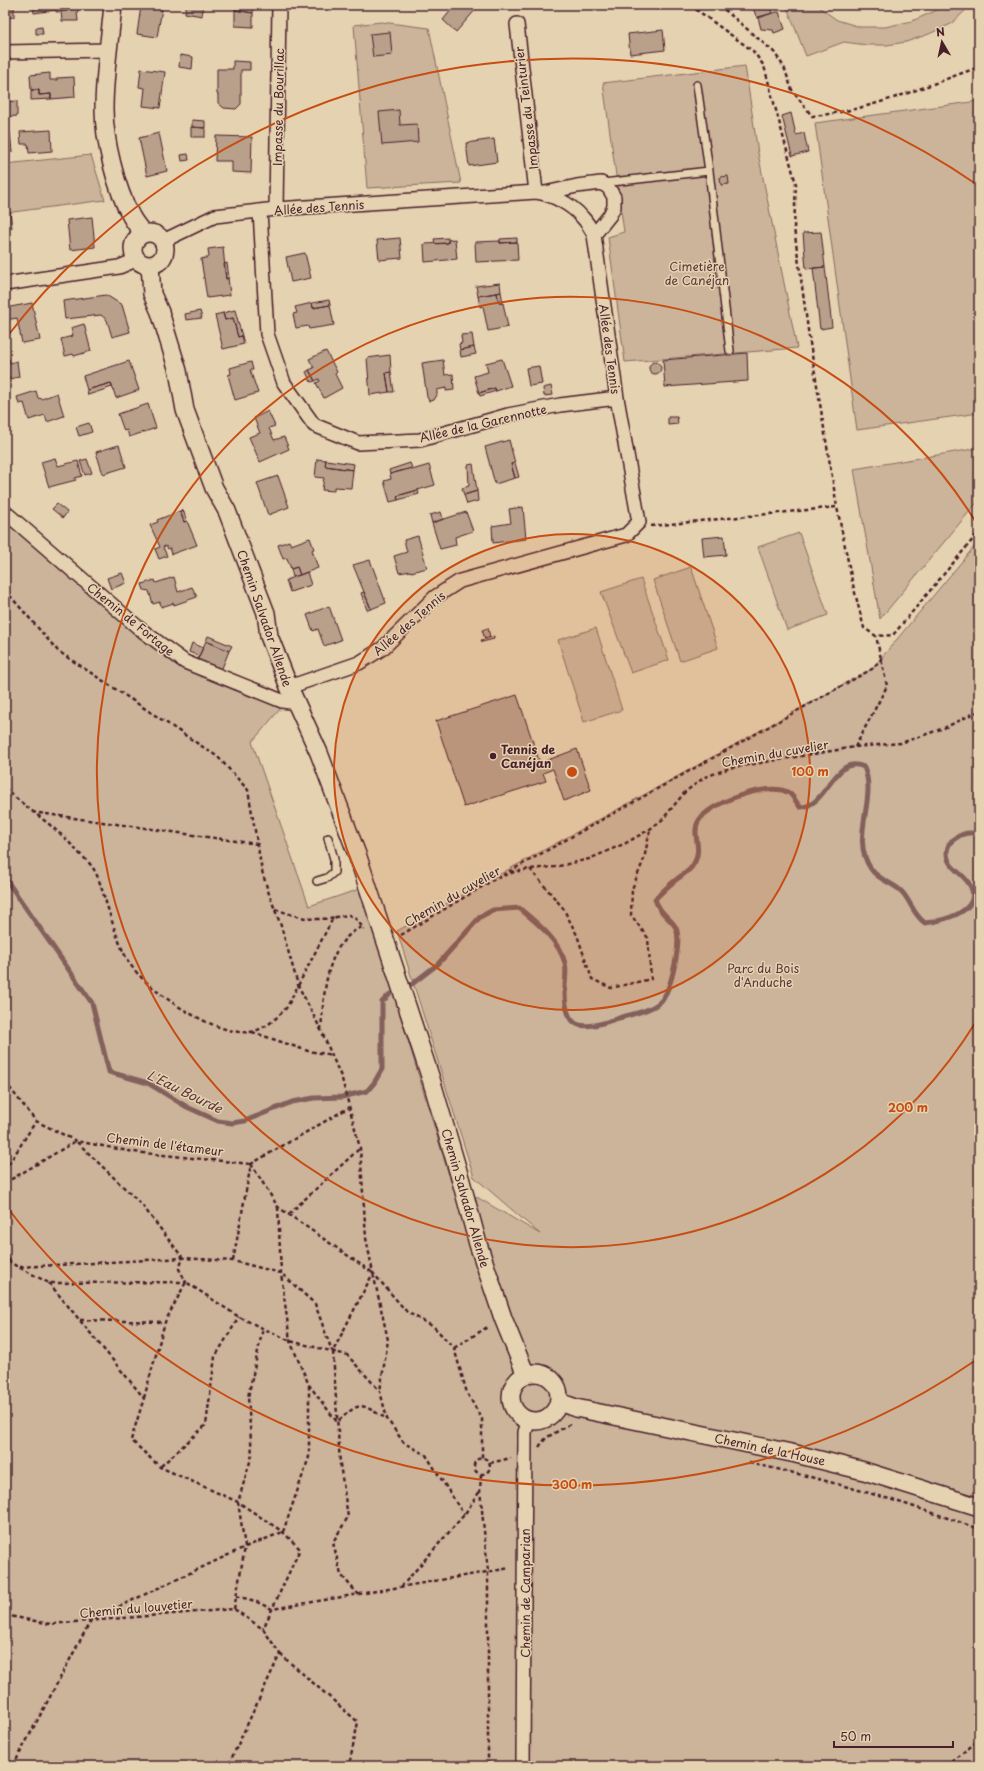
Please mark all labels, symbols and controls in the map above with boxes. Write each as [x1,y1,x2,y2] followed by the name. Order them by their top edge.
[922,22,962,62] north arrow
[935,23,946,41] text: N
[509,45,542,170] street label: Impasse du Teinturier
[268,48,288,166] street label: Impasse du Bourillac
[273,195,365,219] street label: Allée des Tennis
[665,257,729,289] park label: Cimetière de Canéjan
[595,303,625,396] street label: Allée des Tennis
[418,400,548,446] street label: Allée de la Garennotte
[233,547,297,689] street label: Chemin Salvador Allende
[84,578,178,660] street label: Chemin de Fortage
[369,586,450,660] street label: Allée des Tennis
[720,735,830,771] street label: Chemin du cuvelier
[501,740,556,772] place label: Tennis de Canéjan
[488,751,498,761] marker: Tennis de Canéjan
[791,762,829,780] text: 100 m
[565,765,579,779] centre of rings
[401,861,504,931] street label: Chemin du cuvelier
[727,959,800,991] park label: Parc du Bois d'Anduche
[144,1065,227,1118] water label: L'Eau Bourde
[888,1098,928,1116] text: 200 m
[438,1126,495,1270] street label: Chemin Salvador Allende
[106,1128,225,1160] street label: Chemin de l'étameur
[713,1428,828,1470] street label: Chemin de la House
[552,1475,592,1493] text: 300 m
[516,1528,534,1658] street label: Chemin de Camparian
[79,1594,194,1622] street label: Chemin du louvetier
[834,1723,953,1749] scale bar
[840,1727,871,1745] text: 50 m

